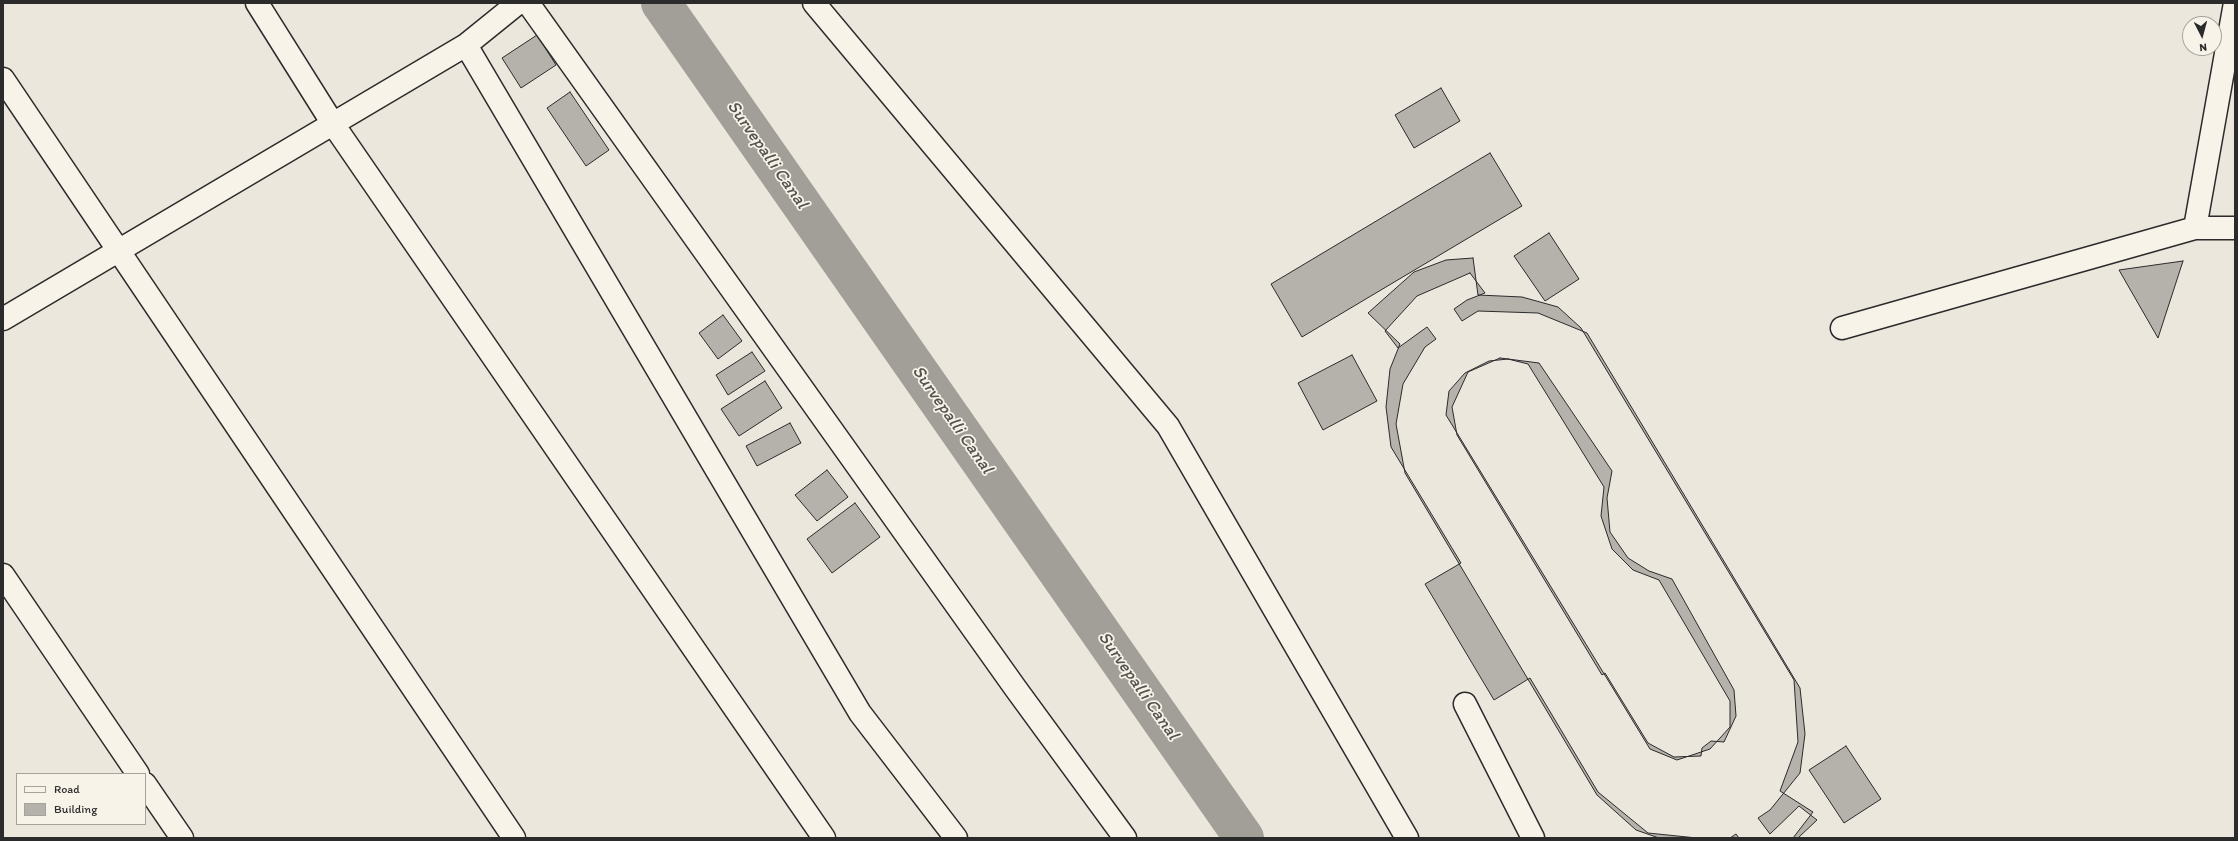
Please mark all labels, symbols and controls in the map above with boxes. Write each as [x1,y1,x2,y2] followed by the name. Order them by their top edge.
[2182,16,2222,56] north arrow
[2199,41,2208,54] text: N
[722,97,812,213] water label: Survepalli Canal
[907,362,997,478] water label: Survepalli Canal
[1093,628,1183,744] water label: Survepalli Canal
[16,773,146,825] legend
[54,782,80,796] text: Road
[54,802,97,816] text: Building

